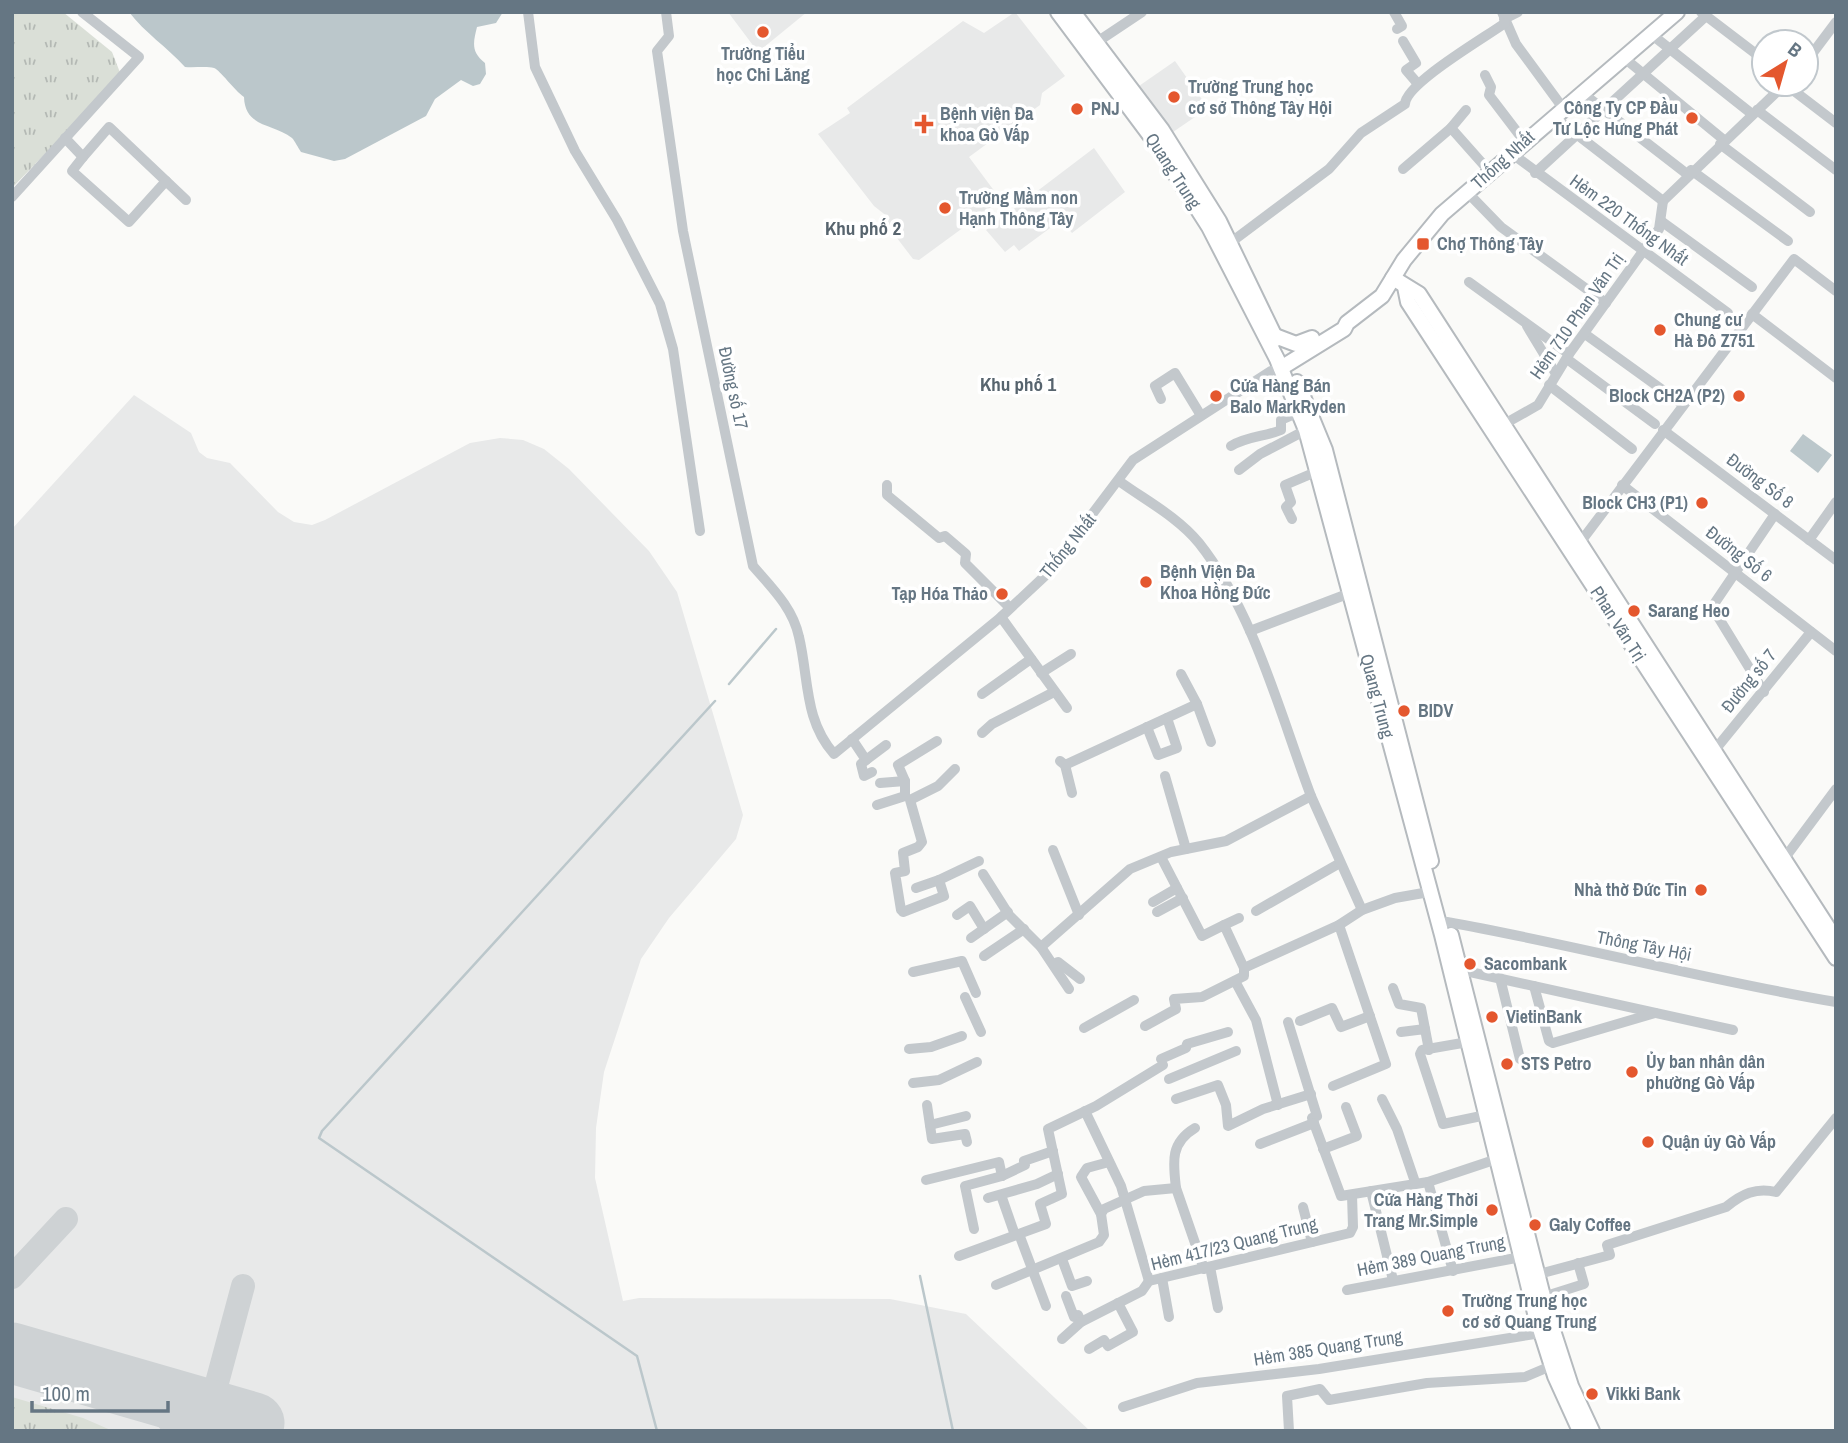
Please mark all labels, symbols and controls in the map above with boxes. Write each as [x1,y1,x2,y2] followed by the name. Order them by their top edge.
[755,24,771,40] marker: Trường Tiểu học Chi Lăng
[1750,28,1820,98] north arrow
[1783,36,1808,63] text: B
[716,41,810,87] place label: Trường Tiểu học Chi Lăng
[1188,74,1332,120] place label: Trường Trung học cơ sở Thông Tây Hội
[1166,89,1182,105] marker: Trường Trung học cơ sở Thông Tây Hội
[1553,95,1678,141] place label: Công Ty CP Đầu Tư Lộc Hưng Phát
[1091,96,1120,121] place label: PNJ
[940,101,1034,147] place label: Bệnh viện Đa khoa Gò Vấp
[1069,101,1085,117] marker: PNJ
[1684,110,1700,126] marker: Công Ty CP Đầu Tư Lộc Hưng Phát
[914,114,934,134] marker: Bệnh viện Đa khoa Gò Vấp
[1466,125,1540,195] street label: Thống Nhất
[1139,128,1208,214] street label: Quang Trung
[1565,168,1694,271] street label: Hẻm 220 Thống Nhất
[959,185,1078,231] place label: Trường Mầm non Hạnh Thông Tây
[937,200,953,216] marker: Trường Mầm non Hạnh Thông Tây
[825,215,901,241] district label: Khu phố 2
[1437,231,1544,256] place label: Chợ Thông Tây
[1415,236,1431,252] marker: Chợ Thông Tây
[1524,247,1630,384] street label: Hẻm 710 Phan Văn Trị
[1674,307,1755,353] place label: Chung cư Hà Đô Z751
[1652,322,1668,338] marker: Chung cư Hà Đô Z751
[713,344,754,431] street label: Đường số 17
[980,371,1056,397] district label: Khu phố 1
[1230,373,1346,419] place label: Cửa Hàng Bán Balo MarkRyden
[1609,383,1725,408] place label: Block CH2A (P2)
[1208,388,1224,404] marker: Cửa Hàng Bán Balo MarkRyden
[1731,388,1747,404] marker: Block CH2A (P2)
[1722,447,1799,514] street label: Đường Số 8
[1582,490,1688,515] place label: Block CH3 (P1)
[1694,495,1710,511] marker: Block CH3 (P1)
[1034,508,1102,584] street label: Thống Nhất
[1701,520,1778,587] street label: Đường Số 6
[1160,559,1271,605] place label: Bệnh Viện Đa Khoa Hồng Đức
[1138,574,1154,590] marker: Bệnh Viện Đa Khoa Hồng Đức
[891,581,988,606] place label: Tạp Hóa Thảo
[1585,581,1652,666] street label: Phan Văn Trị
[994,586,1010,602] marker: Tạp Hóa Thảo
[1648,598,1730,623] place label: Sarang Heo
[1626,603,1642,619] marker: Sarang Heo
[1715,643,1782,718] street label: Đường số 7
[1354,651,1401,741] street label: Quang Trung
[1418,698,1453,723] place label: BIDV
[1396,703,1412,719] marker: BIDV
[1574,877,1687,902] place label: Nhà thờ Đức Tin
[1693,882,1709,898] marker: Nhà thờ Đức Tin
[1595,924,1694,967] street label: Thông Tây Hội
[1484,951,1568,976] place label: Sacombank
[1462,956,1478,972] marker: Sacombank
[1506,1004,1583,1029] place label: VietinBank
[1484,1009,1500,1025] marker: VietinBank
[1646,1049,1765,1095] place label: Ủy ban nhân dân phường Gò Vấp
[1521,1051,1592,1076] place label: STS Petro
[1499,1056,1515,1072] marker: STS Petro
[1624,1064,1640,1080] marker: Ủy ban nhân dân phường Gò Vấp
[1662,1129,1776,1154] place label: Quận ủy Gò Vấp
[1640,1134,1656,1150] marker: Quận ủy Gò Vấp
[1364,1187,1478,1233] place label: Cửa Hàng Thời Trang Mr.Simple
[1484,1202,1500,1218] marker: Cửa Hàng Thời Trang Mr.Simple
[1148,1211,1320,1276] street label: Hẻm 417/23 Quang Trung
[1549,1212,1631,1237] place label: Galy Coffee
[1527,1217,1543,1233] marker: Galy Coffee
[1355,1229,1508,1282] street label: Hẻm 389 Quang Trung
[1462,1288,1597,1334] place label: Trường Trung học cơ sở Quang Trung
[1440,1303,1456,1319] marker: Trường Trung học cơ sở Quang Trung
[1252,1323,1405,1372] street label: Hẻm 385 Quang Trung
[32,1370,168,1414] scale bar
[42,1379,90,1408] text: 100 m
[1606,1381,1681,1406] place label: Vikki Bank
[1584,1386,1600,1402] marker: Vikki Bank

